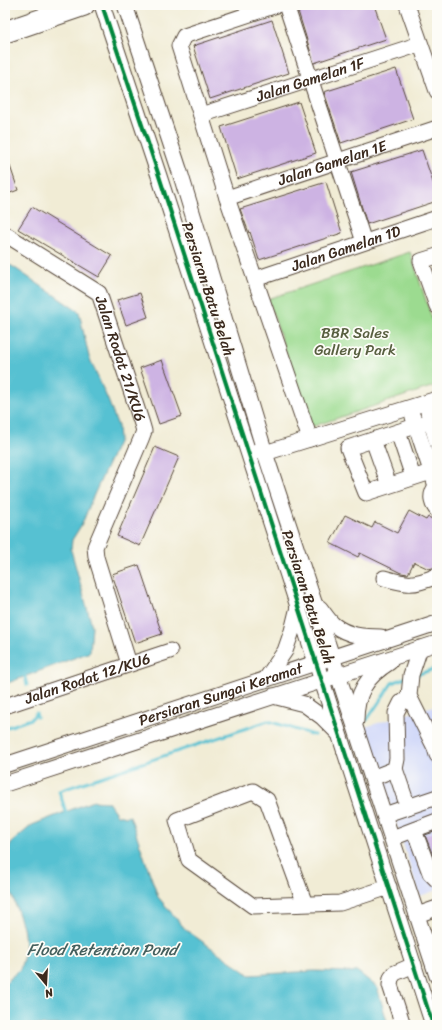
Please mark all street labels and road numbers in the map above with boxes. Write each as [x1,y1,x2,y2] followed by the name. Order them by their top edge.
[252,49,369,110] street label: Jalan Gamelan 1F
[274,132,392,193] street label: Jalan Gamelan 1E
[287,218,404,279] street label: Jalan Gamelan 1D
[174,219,242,360] street label: Persiaran Batu Belah
[87,291,153,425] street label: Jalan Rodat 21/KU6
[274,527,342,668] street label: Persiaran Batu Belah
[20,645,154,712] street label: Jalan Rodat 12/KU6
[135,655,307,733] street label: Persiaran Sungai Keramat

